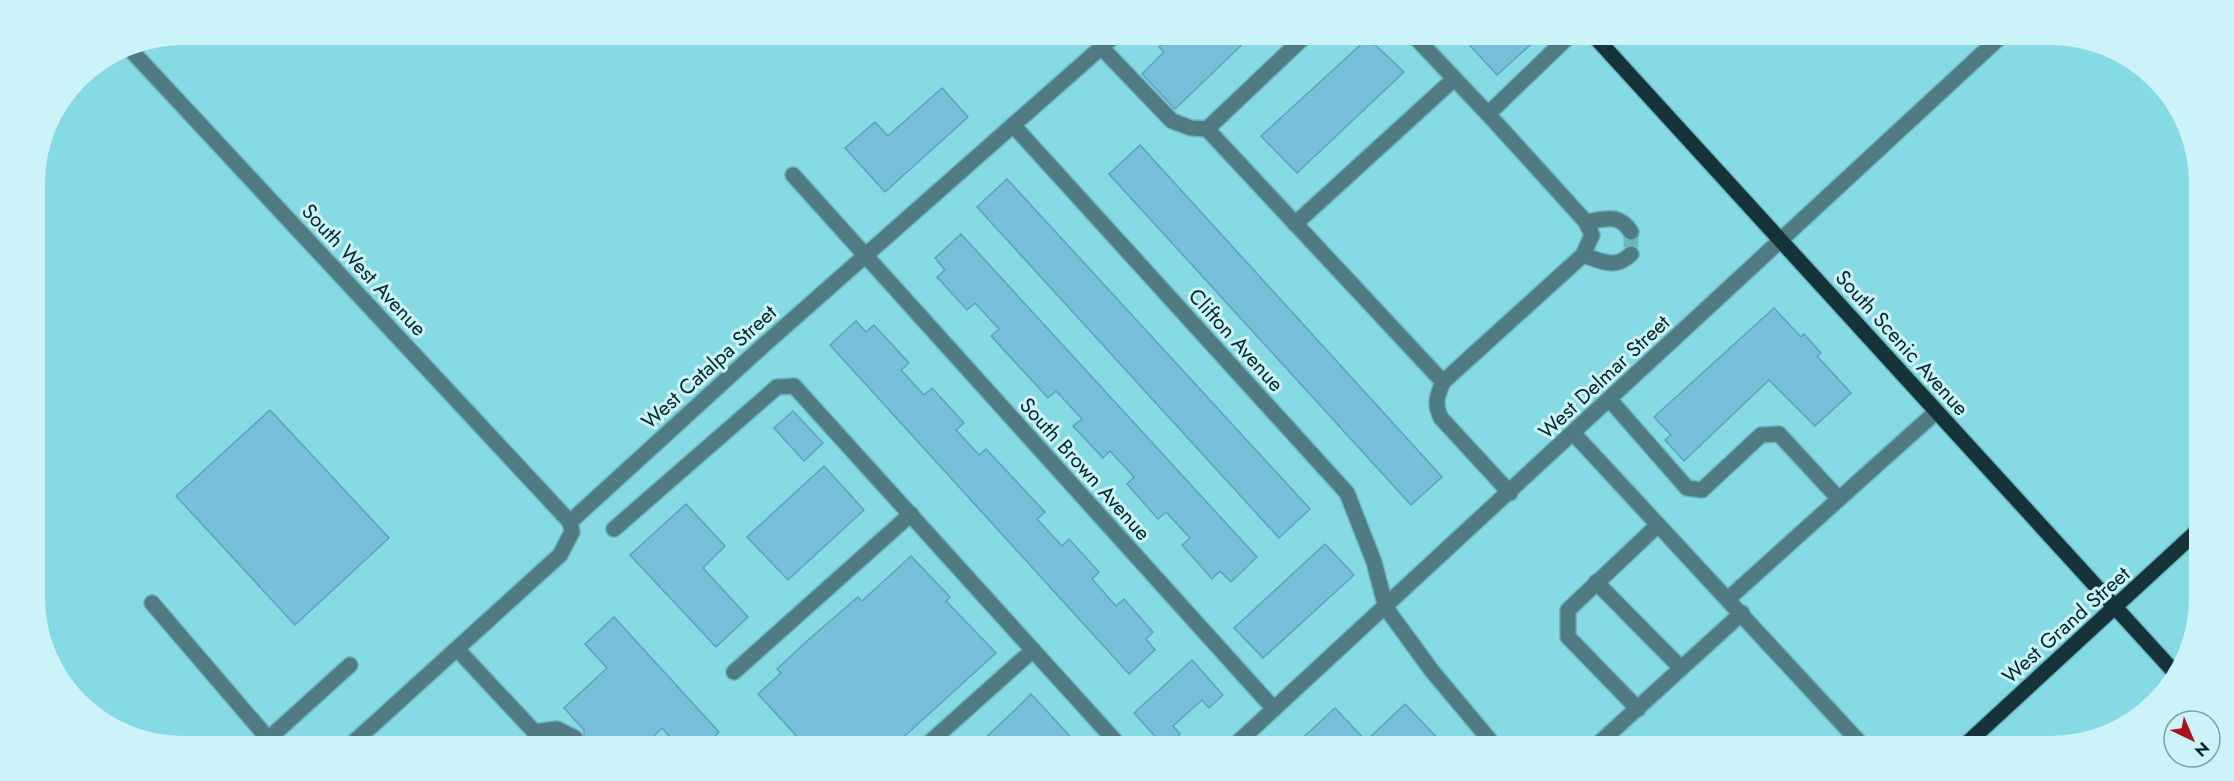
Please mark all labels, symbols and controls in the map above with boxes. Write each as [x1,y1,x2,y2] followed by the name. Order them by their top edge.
[295,197,434,343] street label: South West Avenue
[1828,263,1976,423] street label: South Scenic Avenue
[1181,282,1291,398] street label: Clifton Avenue
[635,298,783,436] street label: West Catalpa Street
[1532,308,1676,446] street label: West Delmar Street
[1013,391,1158,547] street label: South Brown Avenue
[1996,559,2136,691] street label: West Grand Street
[2162,709,2222,769] north arrow
[2190,737,2215,762] text: N

